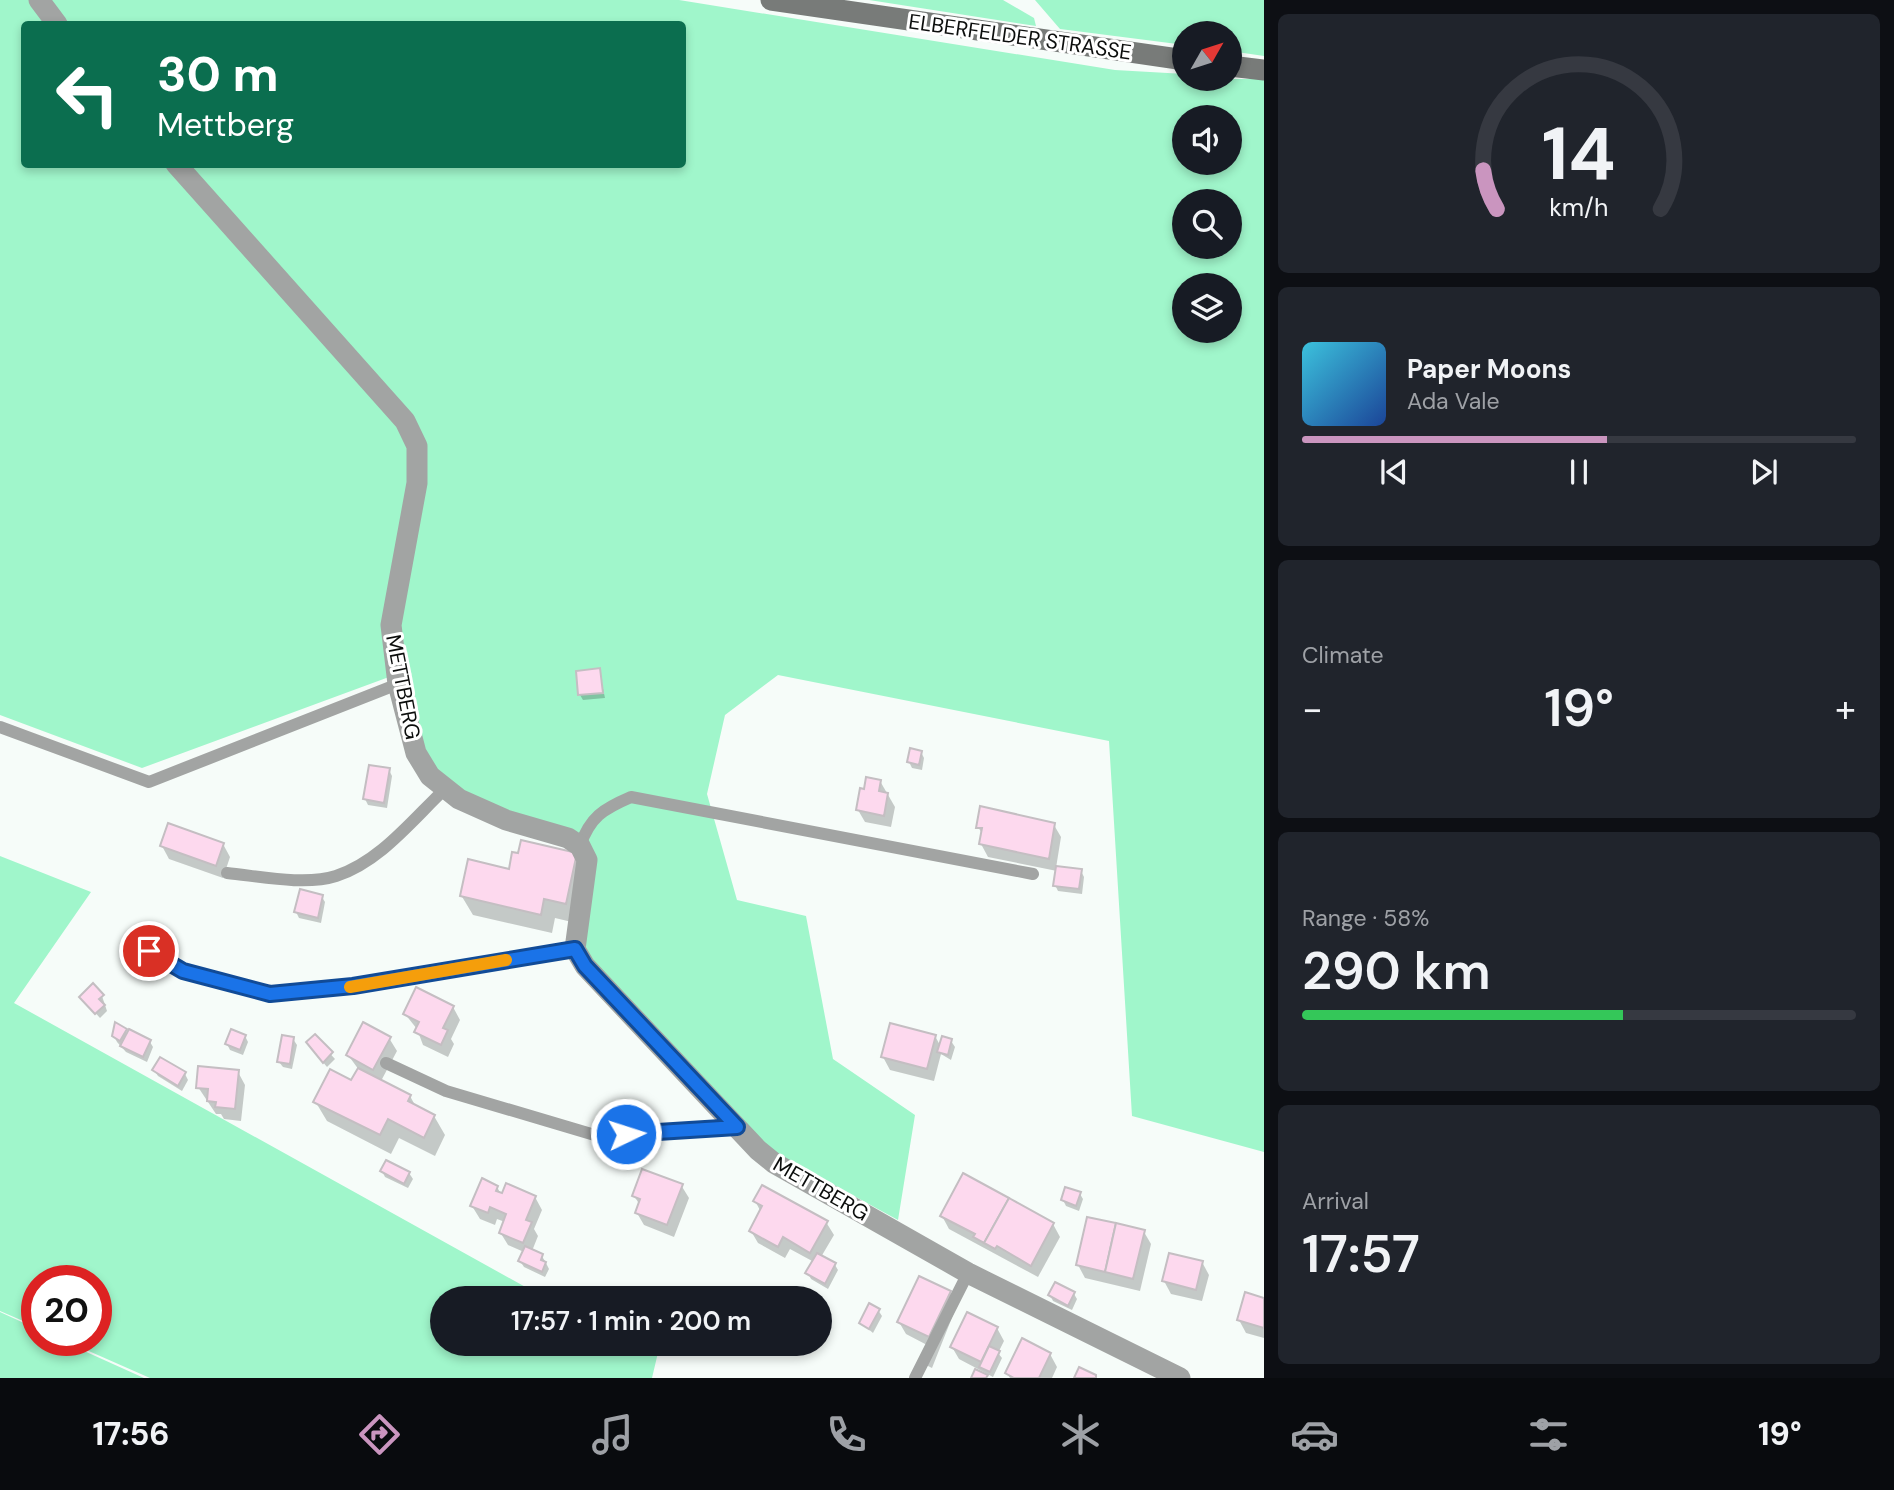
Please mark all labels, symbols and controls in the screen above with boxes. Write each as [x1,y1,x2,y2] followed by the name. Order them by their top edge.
[907,7,1133,67] street label: ELBERFELDER STRASSE
[1172,21,1242,91] north arrow
[1172,21,1242,343] map controls
[157,42,279,106] text: 30 m
[42,49,133,140] icon: left
[157,104,294,146] text: Mettberg
[1172,105,1242,175] button: sound
[1542,108,1616,203] text: 14
[1172,189,1242,259] button: search
[1549,191,1609,224] text: km/h
[1172,273,1242,343] button: layers
[1407,352,1571,386] text: Paper Moons
[1407,386,1500,416] text: Ada Vale
[1375,453,1413,491] icon: previous
[1560,453,1598,491] icon: pause
[1745,453,1783,491] icon: next
[379,632,427,742] street label: METTBERG
[1302,640,1384,670] text: Climate
[1544,674,1614,742] text: 19°
[1302,684,1323,734] text: −
[1835,684,1856,734] text: +
[1302,903,1429,933] text: Range · 58%
[119,921,179,981] pin
[130,932,168,970] icon: arrive
[1302,937,1491,1005] text: 290 km
[589,1097,663,1171] position arrow
[768,1150,874,1228] street label: METTBERG
[1302,1186,1369,1216] text: Arrival
[1302,1220,1420,1288] text: 17:57
[21,1265,112,1356] speed limit sign: 20
[511,1304,751,1338] text: 17:57 · 1 min · 200 m
[355,1410,404,1459] icon: directions
[588,1410,637,1459] icon: music
[822,1410,871,1459] icon: phone
[1056,1410,1105,1459] icon: climate
[1290,1410,1339,1459] icon: car
[1524,1410,1573,1459] icon: filters
[92,1413,170,1455] text: 17:56
[1758,1413,1802,1455] text: 19°

